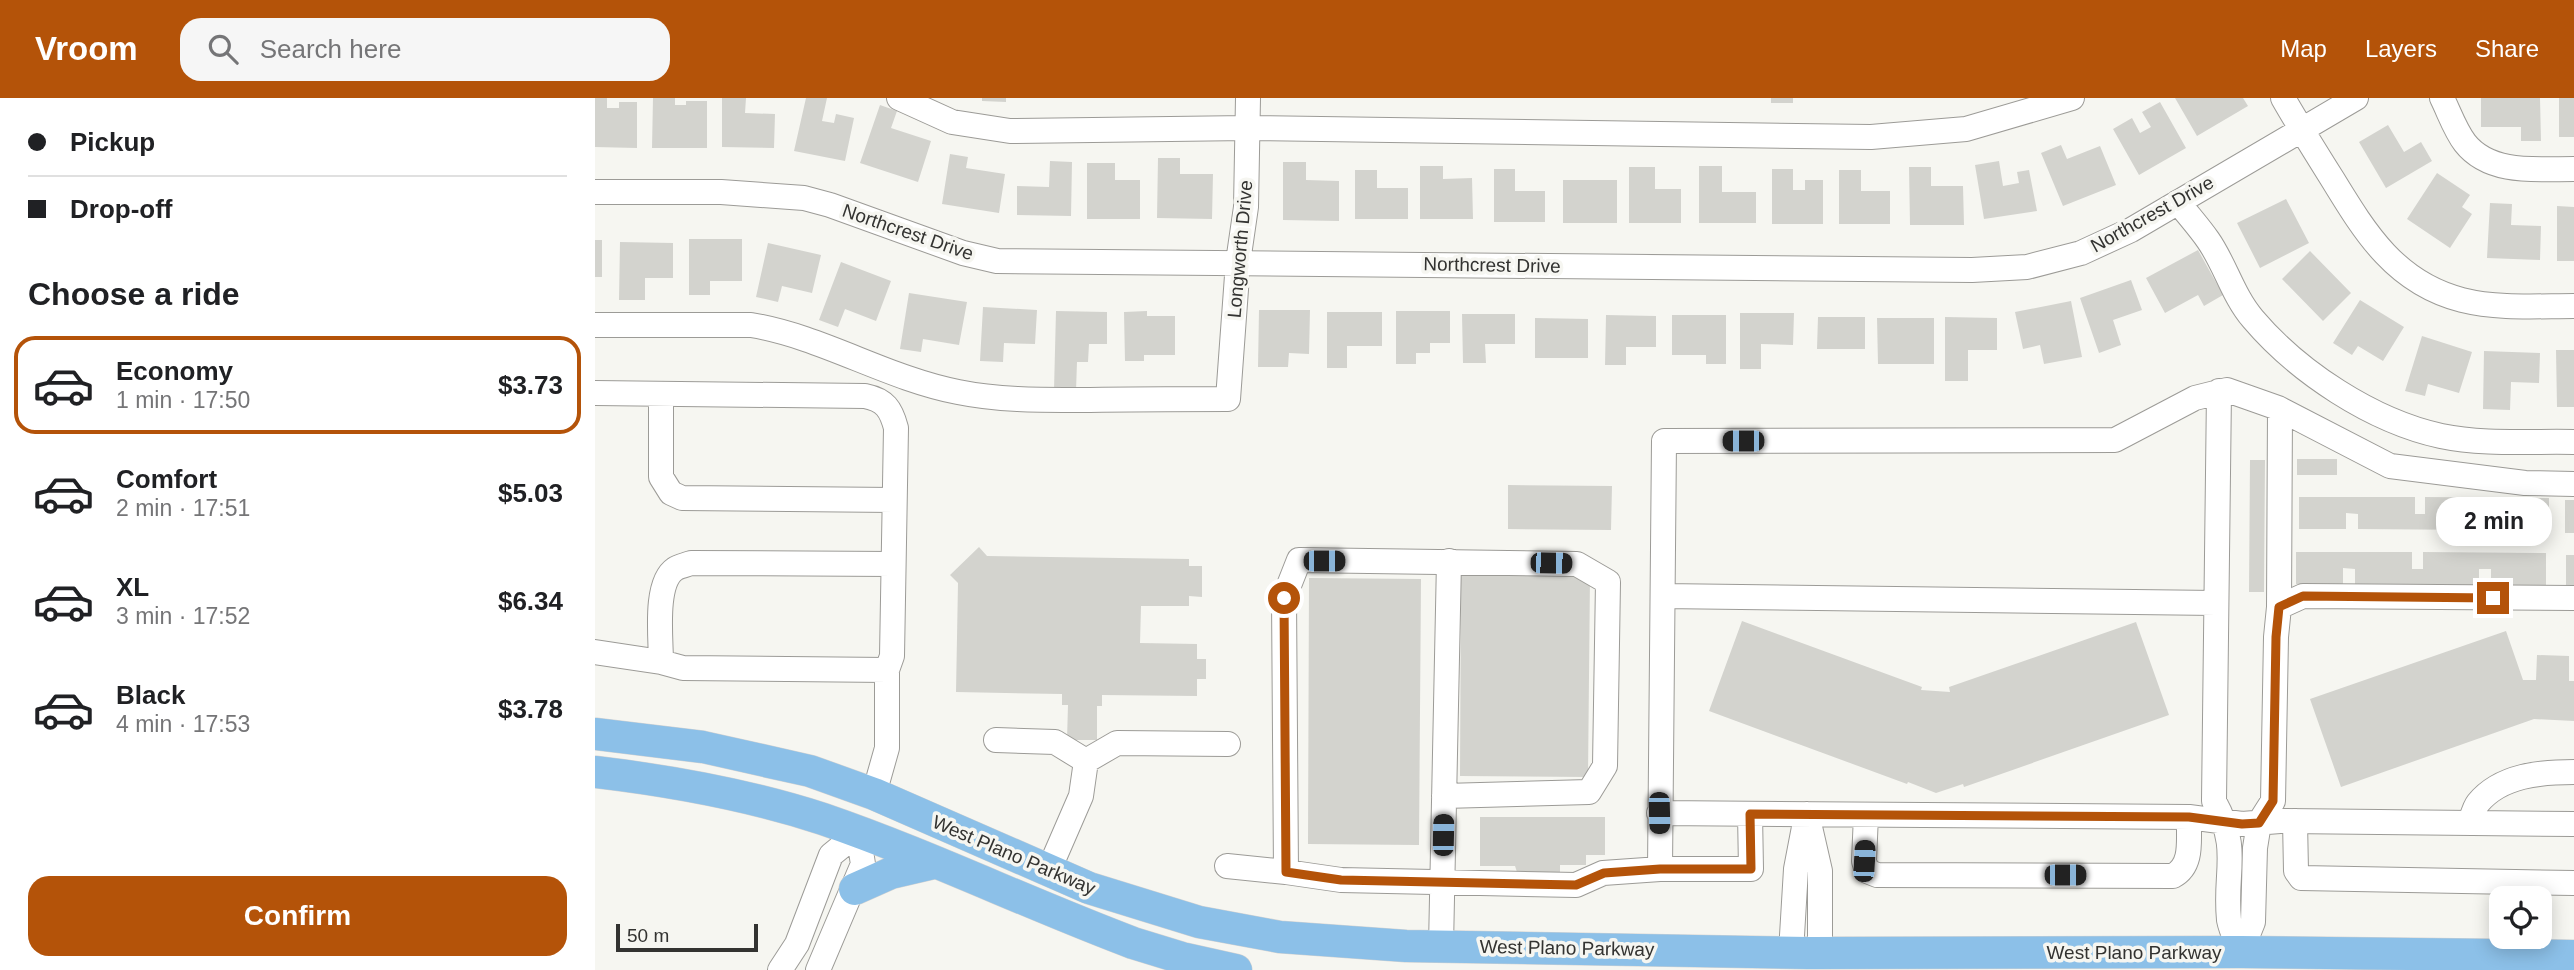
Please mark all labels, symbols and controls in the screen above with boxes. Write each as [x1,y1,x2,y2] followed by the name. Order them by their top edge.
[180,18,670,81] search box
[35,30,138,67] text: Vroom
[204,30,242,68] icon: search
[260,34,401,64] text: Search here
[2280,35,2327,62] text: Map
[2365,35,2437,62] text: Layers
[2475,35,2539,62] text: Share
[70,127,155,157] text: Pickup
[2087,172,2217,256] street label: Northcrest Drive
[1224,179,1256,319] street label: Longworth Drive
[70,194,173,224] text: Drop-off
[840,200,976,264] street label: Northcrest Drive
[1423,253,1561,277] street label: Northcrest Drive
[28,276,240,312] text: Choose a ride
[32,354,95,417] icon: car
[116,356,233,386] text: Economy
[498,370,563,400] text: $3.73
[116,387,250,413] text: 1 min · 17:50
[1723,431,1765,452] car
[32,462,95,525] icon: car
[116,464,217,494] text: Comfort
[498,478,563,508] text: $5.03
[116,495,250,521] text: 2 min · 17:51
[2435,496,2551,546] callout: 2 min
[2464,508,2524,534] text: 2 min
[1304,551,1346,572] car
[1530,552,1573,574] car
[32,570,95,633] icon: car
[116,572,149,602] text: XL
[1268,582,1300,614] route start
[2477,582,2509,614] route end
[498,586,563,616] text: $6.34
[116,603,250,629] text: 3 min · 17:52
[32,678,95,741] icon: car
[116,680,185,710] text: Black
[498,694,563,724] text: $3.78
[116,711,250,737] text: 4 min · 17:53
[1649,792,1670,834] car
[929,811,1099,899] street label: West Plano Parkway
[1433,814,1454,856] car
[1853,839,1876,883] car
[2045,865,2087,886] car
[28,876,567,956] button: Confirm
[2489,886,2552,949] map controls
[2489,886,2552,949] button: locate
[616,921,758,953] scale bar
[627,925,669,946] text: 50 m
[1479,936,1655,960] street label: West Plano Parkway
[2047,942,2222,963] street label: West Plano Parkway

